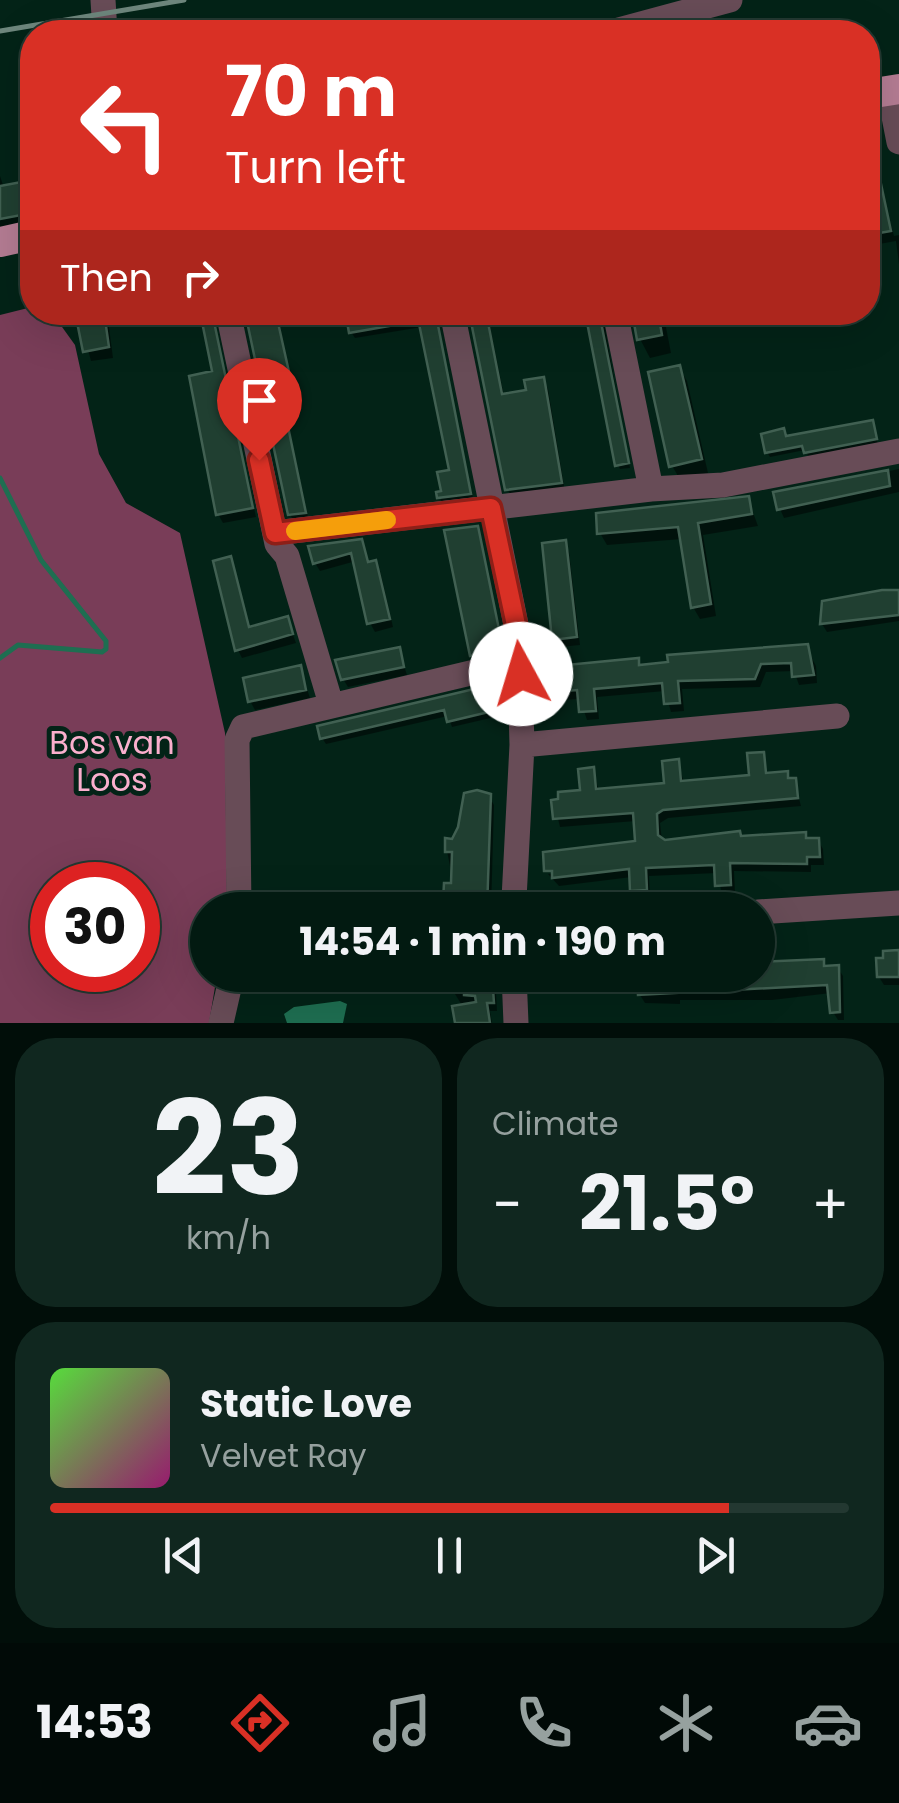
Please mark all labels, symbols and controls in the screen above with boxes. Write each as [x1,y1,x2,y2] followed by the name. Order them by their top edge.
[225,42,397,141] text: 70 m
[60,60,190,190] icon: left
[225,136,406,199] text: Turn left
[173,250,228,305] icon: right
[60,251,153,304] text: Then
[217,358,302,461] pin
[232,373,287,428] icon: arrive
[469,622,573,726] position arrow
[49,720,175,802] park label: Bos van Loos
[30,862,160,992] speed limit sign: 30
[299,915,666,968] text: 14:54 · 1 min · 190 m
[152,1057,305,1240] text: 23
[492,1101,619,1146] text: Climate
[579,1151,755,1256] text: 21.5°
[492,1166,522,1243] text: −
[811,1166,849,1243] text: +
[186,1215,271,1260] text: km/h
[200,1377,412,1430] text: Static Love
[200,1433,366,1478] text: Velvet Ray
[156,1528,211,1583] icon: previous
[422,1528,477,1583] icon: pause
[688,1528,743,1583] icon: next
[225,1688,295,1758] icon: directions
[367,1688,437,1758] icon: music
[509,1688,579,1758] icon: phone
[651,1688,721,1758] icon: climate
[793,1688,863,1758] icon: car
[36,1691,153,1754] text: 14:53

